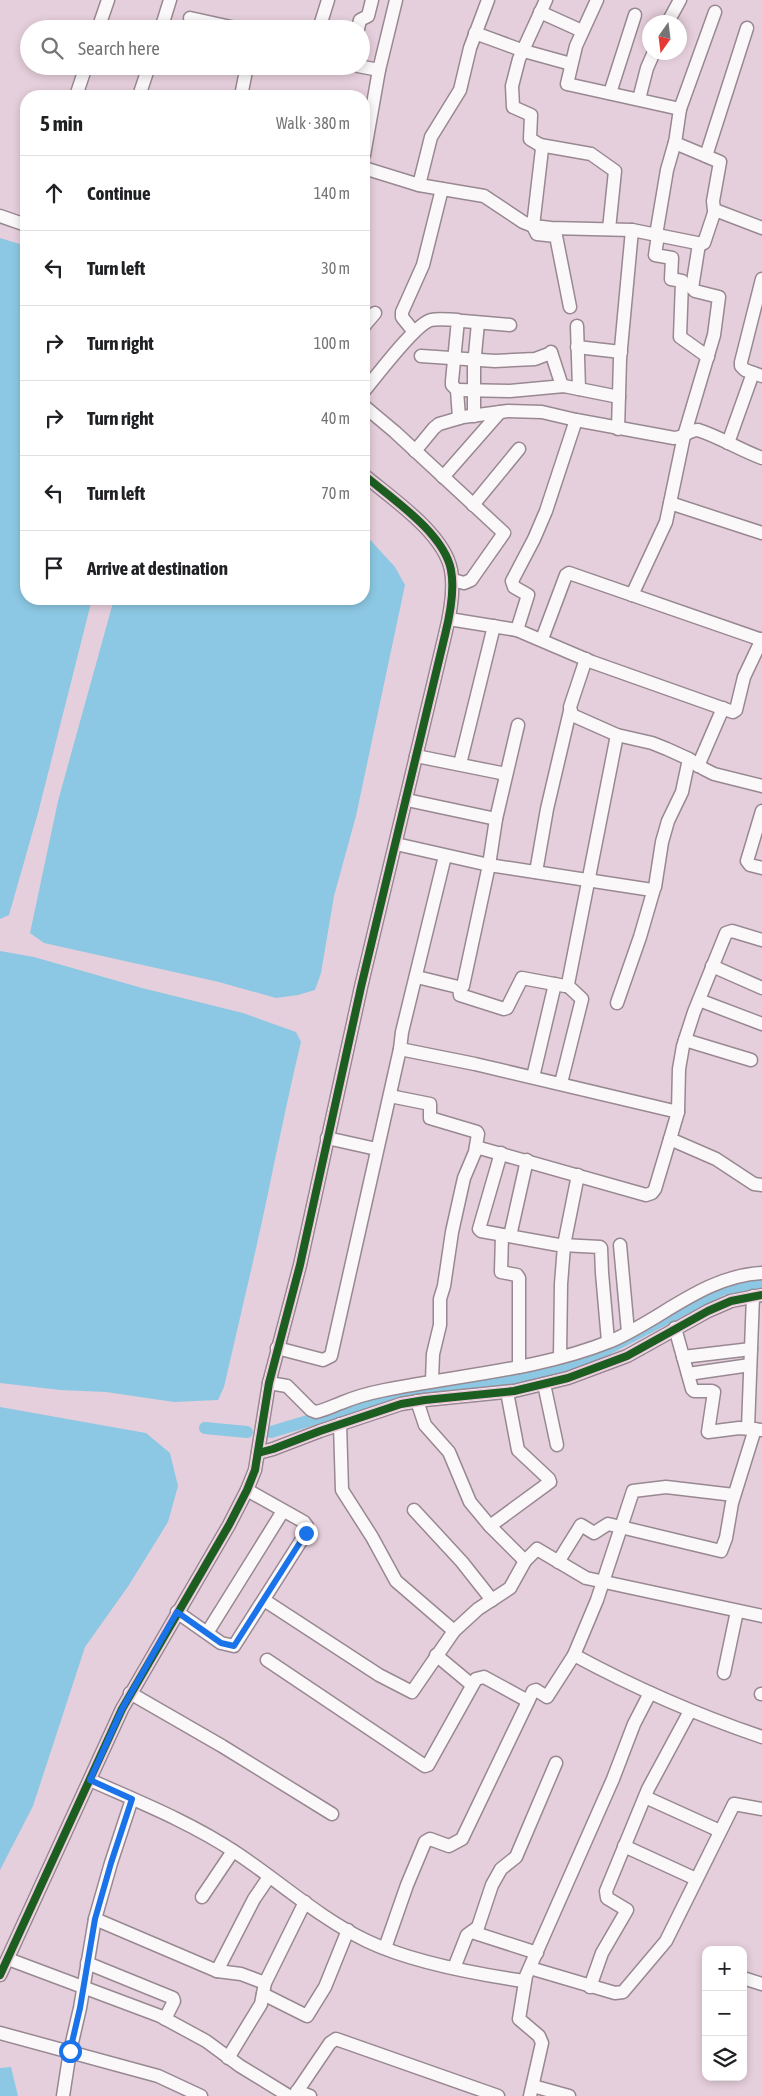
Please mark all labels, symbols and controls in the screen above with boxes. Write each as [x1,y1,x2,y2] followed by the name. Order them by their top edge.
[642,15,687,60] north arrow
[20,20,370,75] search box
[38,34,66,62] icon: search
[78,37,160,59] text: Search here
[40,111,83,135] text: 5 min
[276,114,350,132] text: Walk · 380 m
[40,179,68,207] icon: ahead
[87,182,151,204] text: Continue
[314,184,350,202] text: 140 m
[40,254,68,282] icon: left
[87,257,145,279] text: Turn left
[321,259,350,277] text: 30 m
[40,329,68,357] icon: right
[87,332,154,354] text: Turn right
[314,334,350,352] text: 100 m
[40,404,68,432] icon: right
[87,407,154,429] text: Turn right
[321,409,350,427] text: 40 m
[40,479,68,507] icon: left
[87,482,145,504] text: Turn left
[321,484,350,502] text: 70 m
[40,554,68,582] icon: arrive
[87,557,228,579] text: Arrive at destination
[295,1522,318,1545] route end
[702,1946,747,2081] map controls
[702,1946,747,1991] button: +
[702,1991,747,2036] button: −
[702,2036,747,2081] button: layers
[59,2040,82,2063] route start

